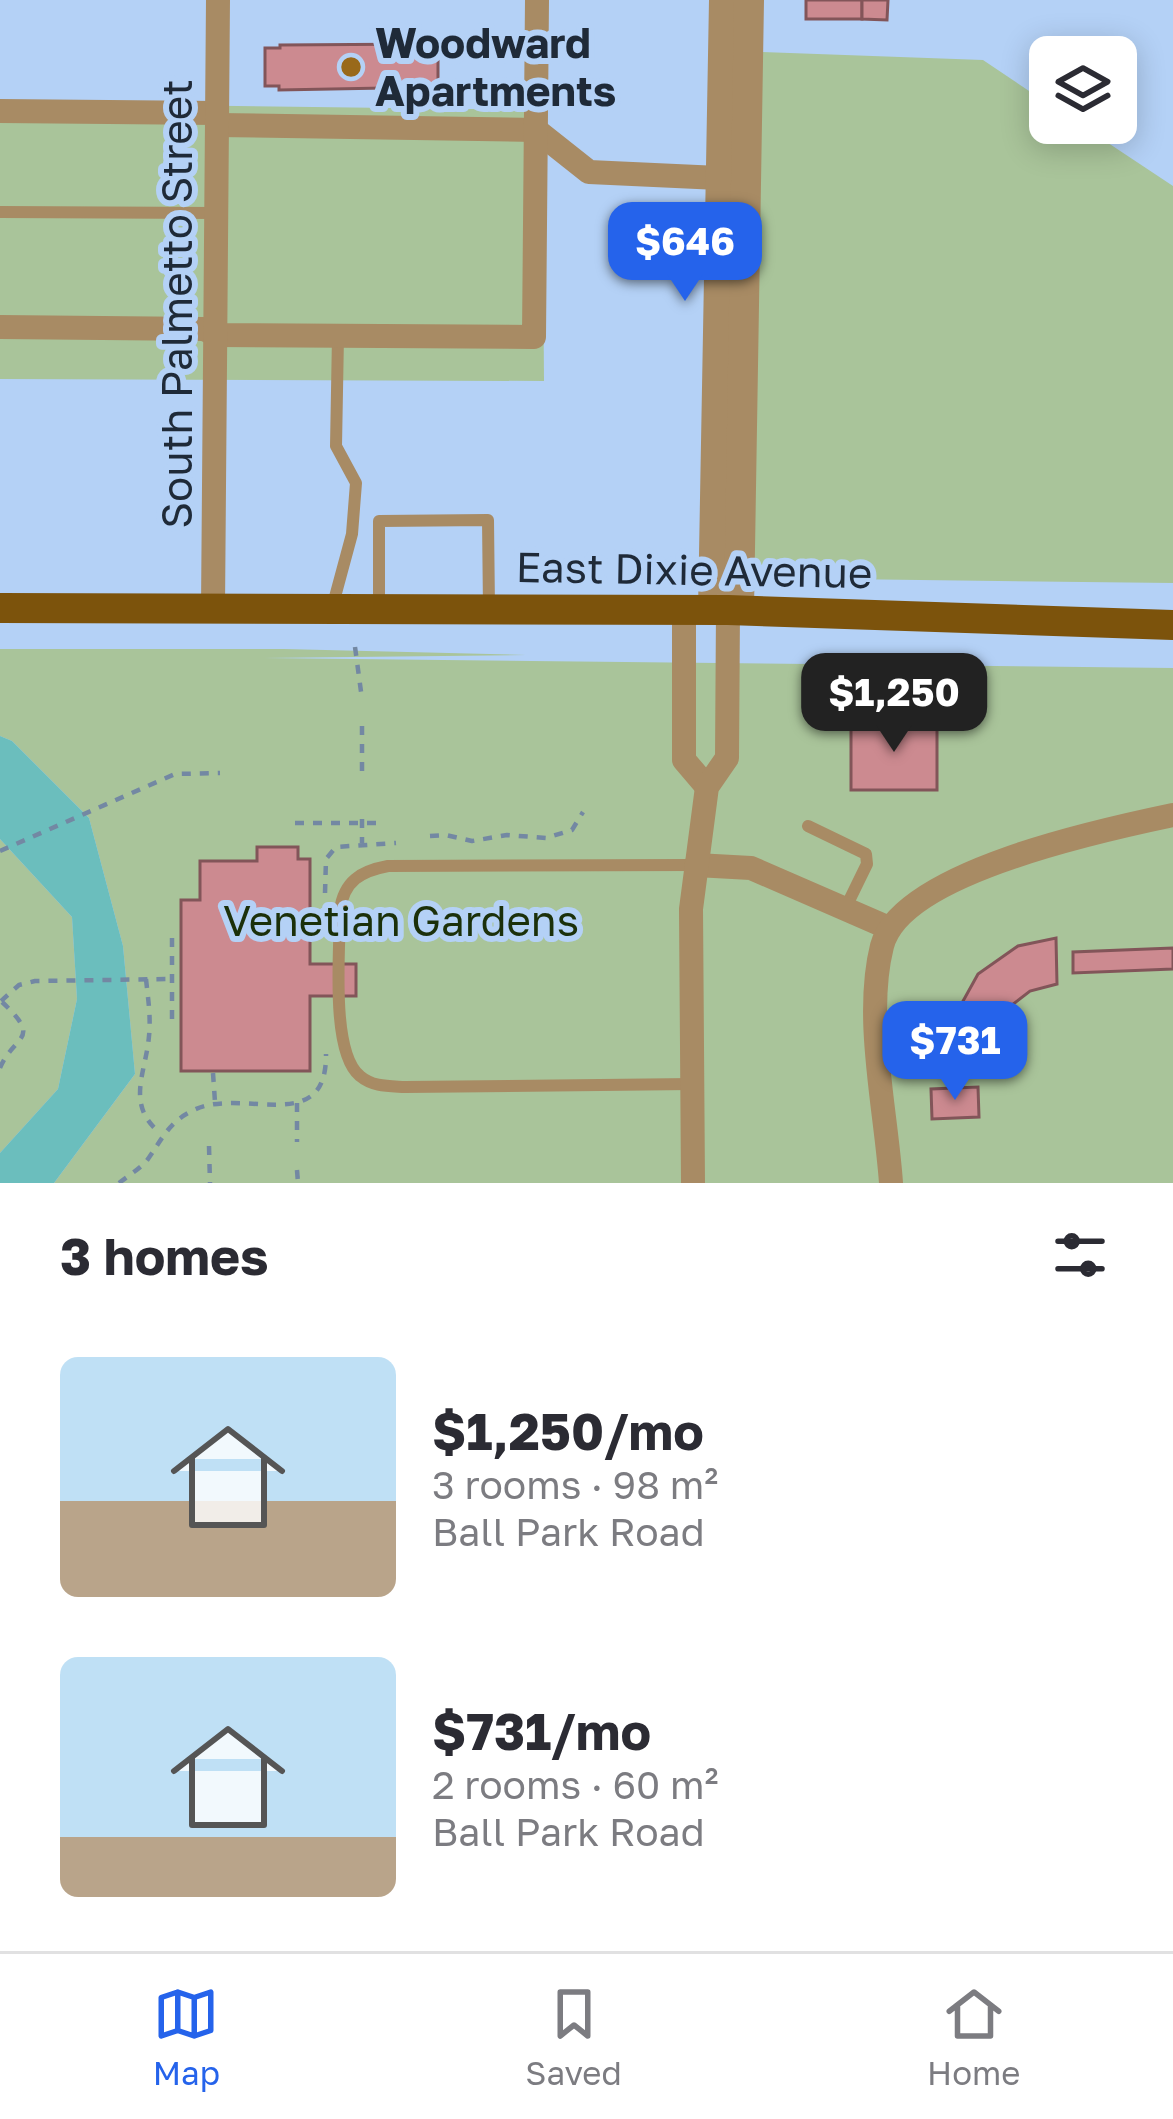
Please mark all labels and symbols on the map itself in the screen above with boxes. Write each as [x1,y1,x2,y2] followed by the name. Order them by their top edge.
[375,17,616,115] place label: Woodward Apartments
[338,54,364,80] marker: Woodward Apartments
[151,79,201,529] street label: South Palmetto Street
[614,202,756,304] pin: $646
[515,541,873,597] street label: East Dixie Avenue
[796,653,992,755] pin: $1,250
[223,895,579,945] park label: Venetian Gardens
[884,1001,1026,1103] pin: $731

